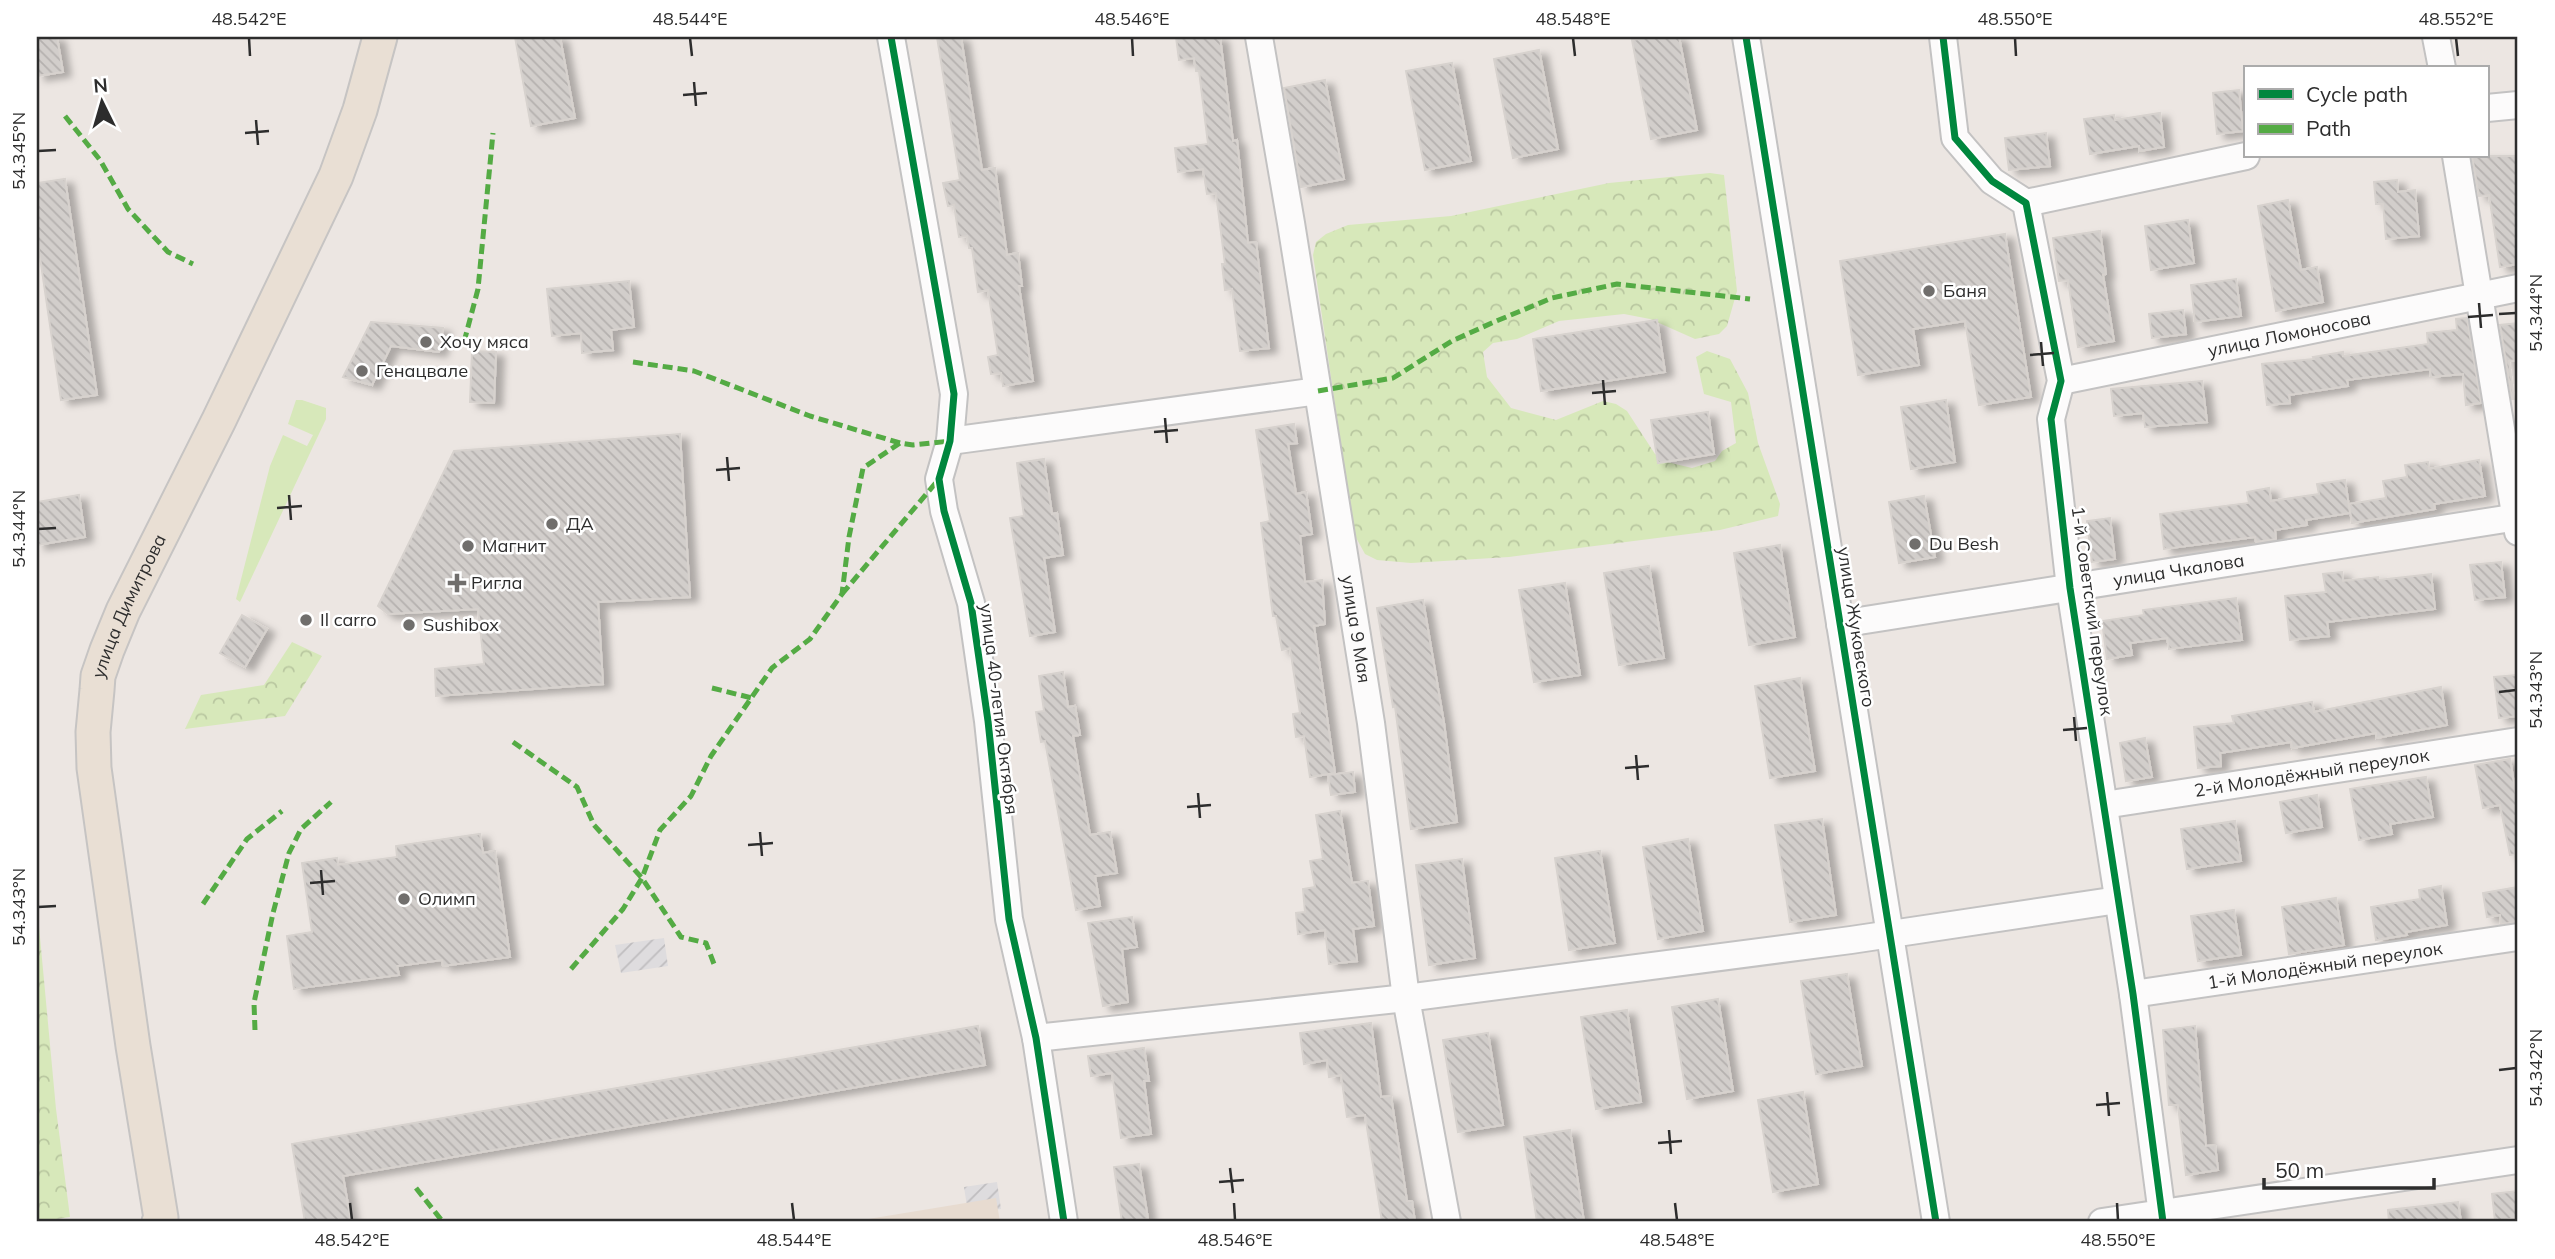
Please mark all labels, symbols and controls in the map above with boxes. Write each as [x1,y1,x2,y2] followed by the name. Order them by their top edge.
[211,7,287,30] text: 48.542°E
[652,7,728,30] text: 48.544°E
[1094,7,1170,30] text: 48.546°E
[1535,7,1611,30] text: 48.548°E
[1977,7,2053,30] text: 48.550°E
[2418,7,2494,30] text: 48.552°E
[66,66,136,136] north arrow
[2244,66,2488,158] legend
[92,72,109,98] text: N
[2306,81,2408,107] text: Cycle path
[7,112,30,190] text: 54.345°N
[2306,115,2351,141] text: Path
[2524,274,2547,352] text: 54.344°N
[1943,279,1987,302] place label: Баня
[1921,283,1937,299] marker: Баня
[2206,306,2373,362] street label: улица Ломоносова
[440,330,529,353] place label: Хочу мяса
[418,334,434,350] marker: Хочу мяса
[376,359,468,382] place label: Генацвале
[354,363,370,379] marker: Генацвале
[7,490,30,568] text: 54.344°N
[2066,505,2119,717] street label: 1-й Советский переулок
[566,512,594,535] place label: ДА
[544,516,560,532] marker: ДА
[86,530,171,681] street label: улица Димитрова
[1929,532,1999,555] place label: Du Besh
[482,534,547,557] place label: Магнит
[1907,536,1923,552] marker: Du Besh
[460,538,476,554] marker: Магнит
[1832,545,1881,709] street label: улица Жуковского
[2112,548,2246,592] street label: улица Чкалова
[471,571,522,594] place label: Ригла
[1337,573,1376,685] street label: улица 9 Мая
[449,575,465,591] marker: Ригла
[975,602,1024,816] street label: улица 40-летия Октября
[320,608,377,631] place label: Il carro
[298,612,314,628] marker: Il carro
[423,613,499,636] place label: Sushibox
[401,617,417,633] marker: Sushibox
[2524,651,2547,729] text: 54.343°N
[2192,743,2431,802] street label: 2-й Молодёжный переулок
[7,868,30,946] text: 54.343°N
[418,887,476,910] place label: Олимп
[396,891,412,907] marker: Олимп
[2206,936,2444,994] street label: 1-й Молодёжный переулок
[2524,1029,2547,1107] text: 54.342°N
[2264,1147,2434,1191] scale bar
[2275,1157,2324,1183] text: 50 m
[314,1228,390,1251] text: 48.542°E
[756,1228,832,1251] text: 48.544°E
[1197,1228,1273,1251] text: 48.546°E
[1639,1228,1715,1251] text: 48.548°E
[2080,1228,2156,1251] text: 48.550°E

